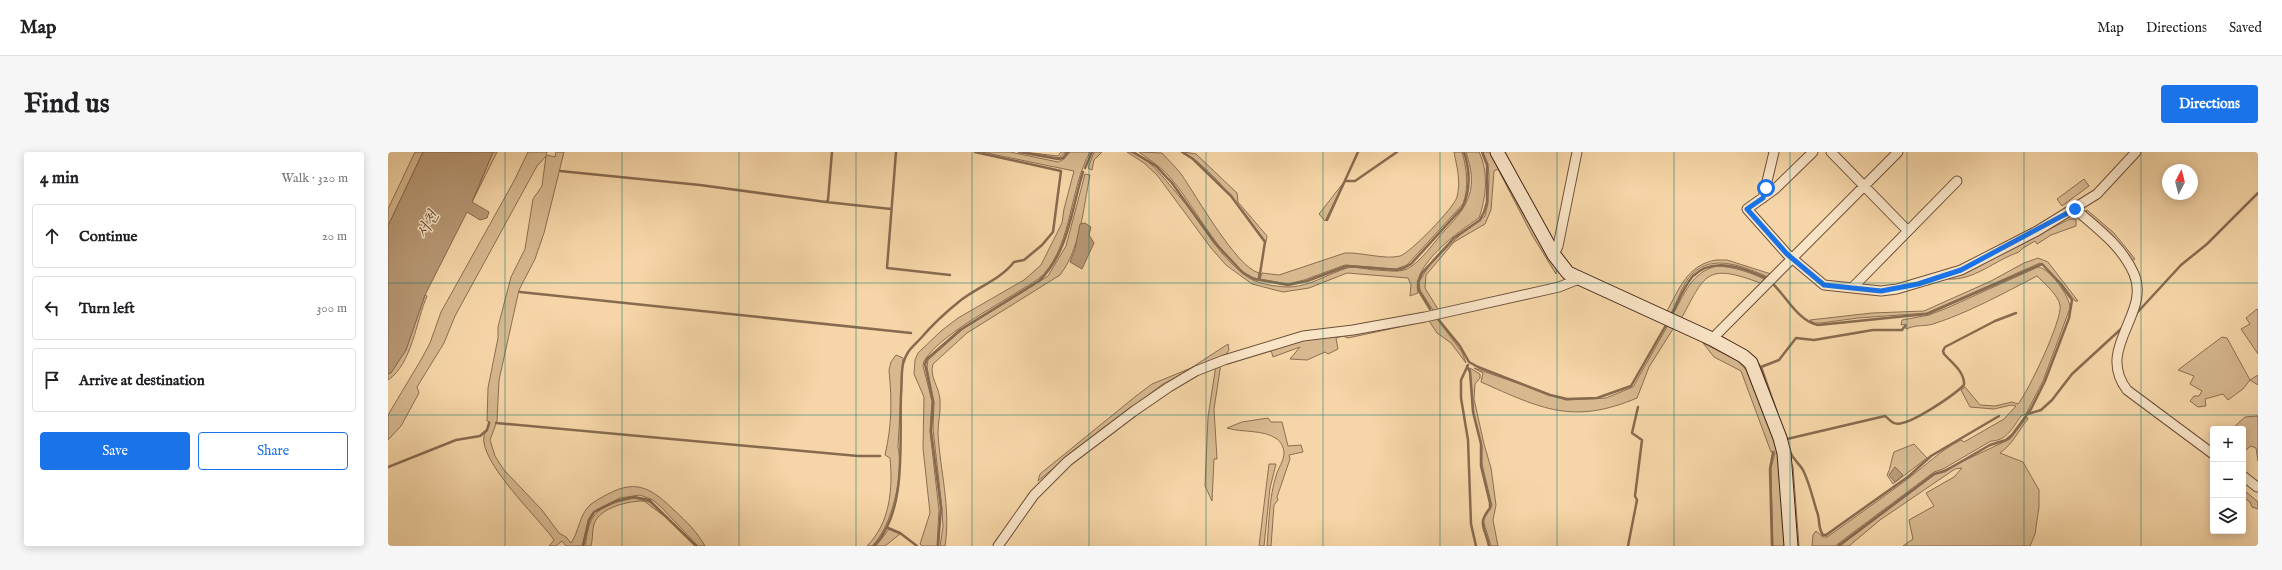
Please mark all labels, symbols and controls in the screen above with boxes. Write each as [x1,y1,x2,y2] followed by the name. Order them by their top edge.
[20,16,56,40] text: Map
[2097,19,2124,37] text: Map
[2146,19,2207,37] text: Directions
[2229,19,2262,37] text: Saved
[2161,85,2258,123] button: Directions
[24,87,110,122] text: Find us
[2162,164,2198,200] north arrow
[40,168,79,189] text: 4 min
[282,170,348,187] text: Walk · 320 m
[1757,179,1775,197] route start
[2066,200,2084,218] route end
[413,206,444,242] water label: 서천
[41,225,63,247] icon: ahead
[79,227,137,246] text: Continue
[322,228,347,245] text: 20 m
[41,297,63,319] icon: left
[79,299,135,318] text: Turn left
[316,300,347,317] text: 300 m
[41,369,63,391] icon: arrive
[79,371,205,390] text: Arrive at destination
[2210,426,2246,534] map controls
[2210,426,2246,462] button: +
[40,432,190,470] button: Save
[198,432,348,470] button: Share
[2210,462,2246,498] button: −
[2210,498,2246,534] button: layers

